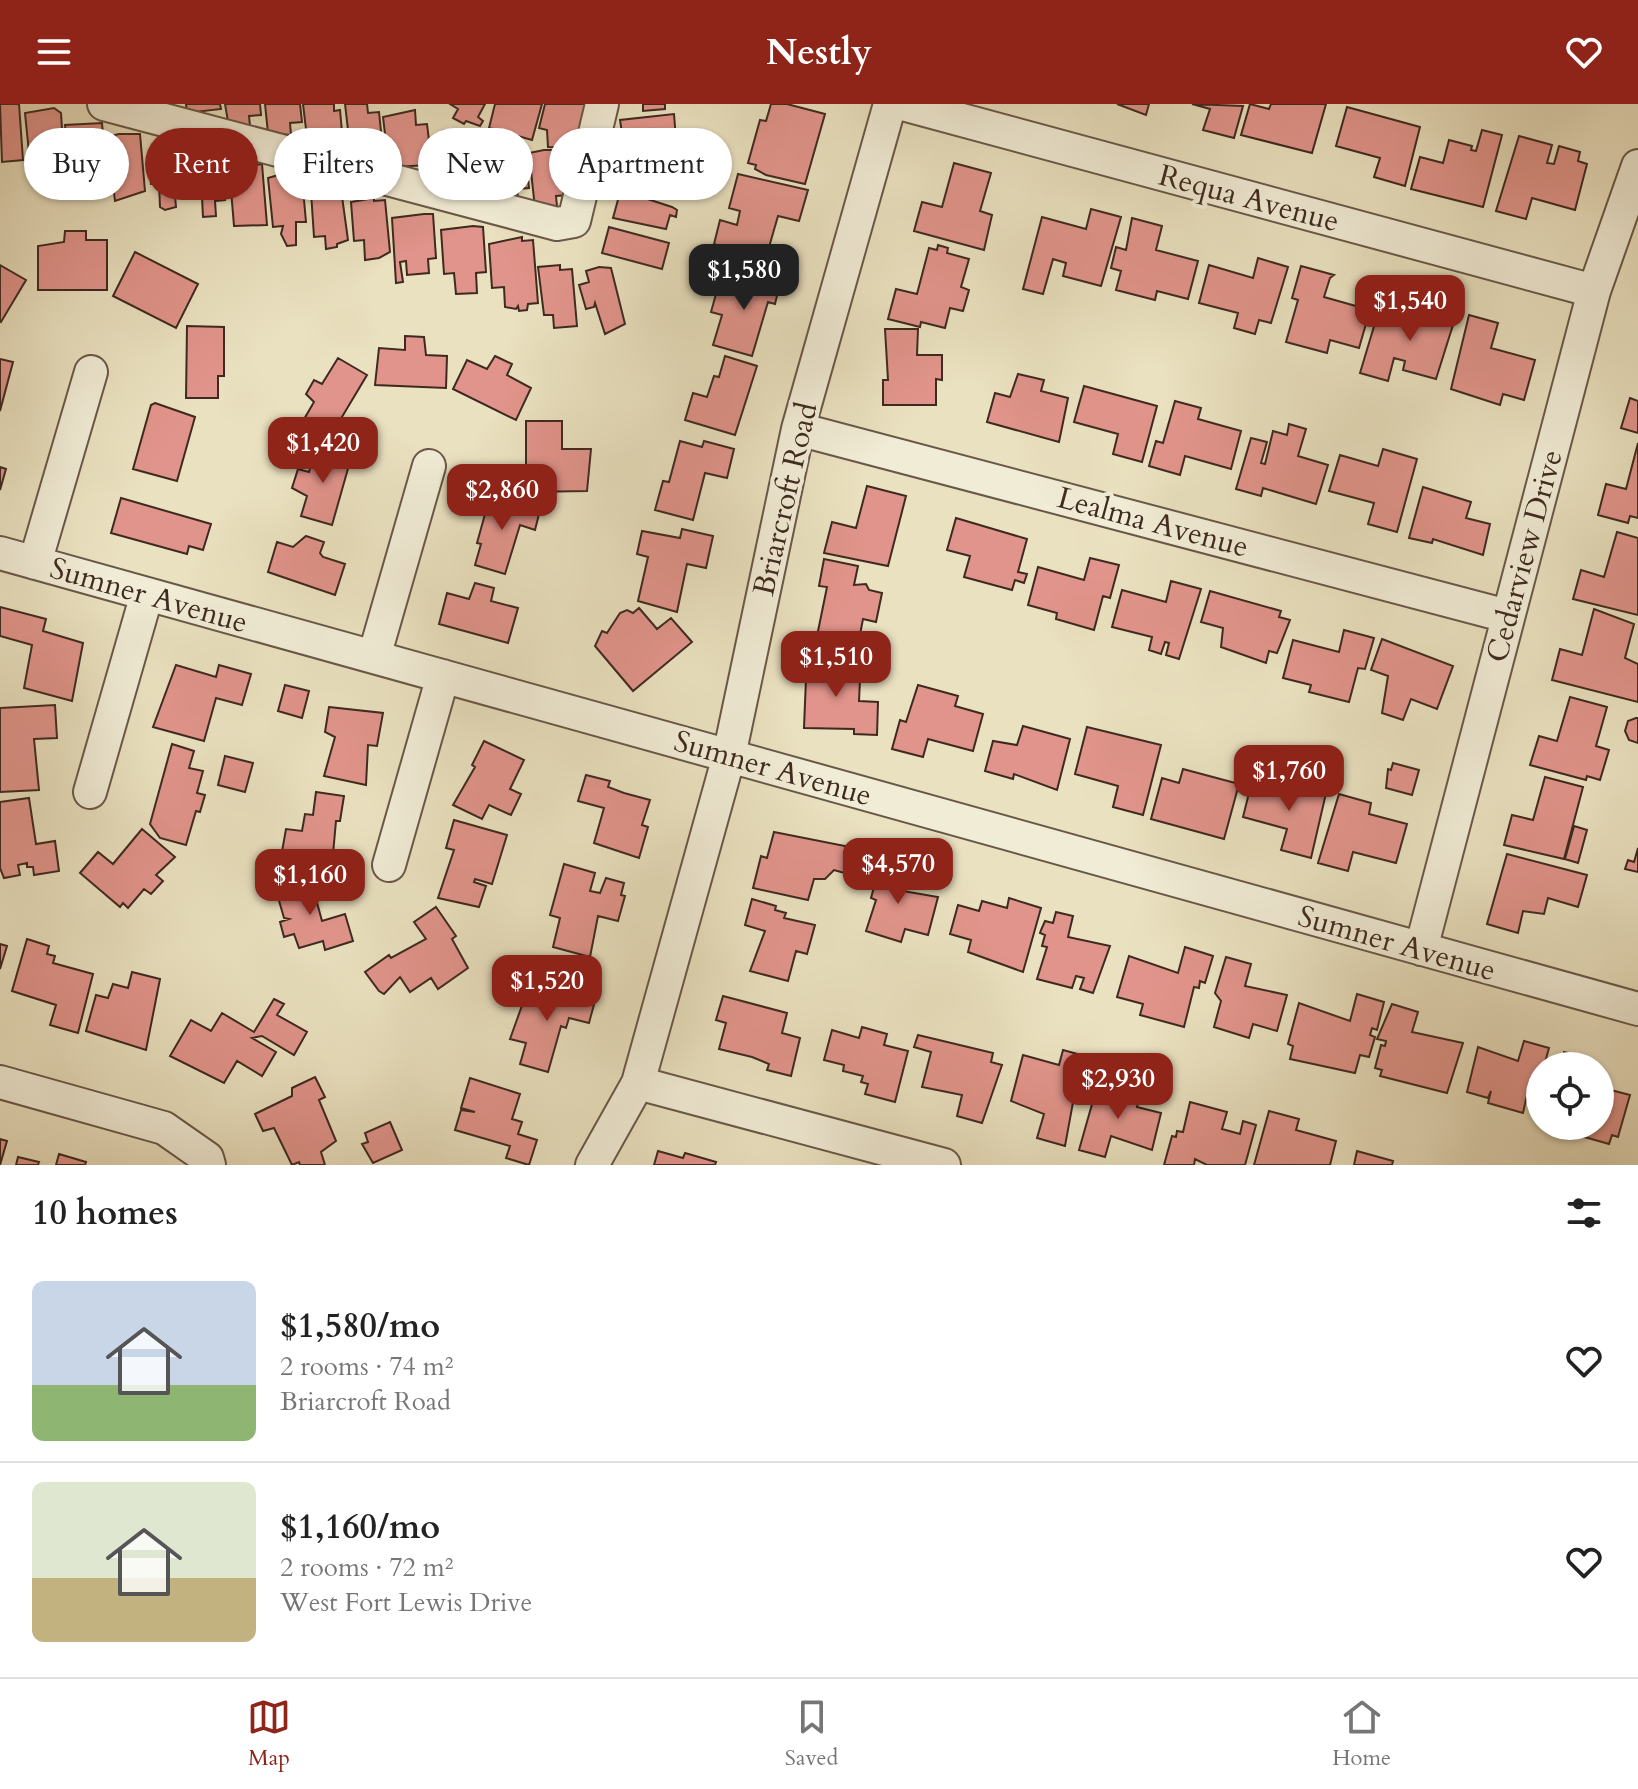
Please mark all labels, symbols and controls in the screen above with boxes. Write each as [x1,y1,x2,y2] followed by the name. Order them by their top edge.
[766,28,872,77] text: Nestly
[32,30,76,74] icon: menu
[1562,30,1606,74] icon: heart
[24,128,129,200] chip: Buy
[145,128,258,200] chip: Rent
[274,128,402,200] chip: Filters
[418,128,533,200] chip: New
[549,128,732,200] chip: Apartment
[1154,155,1344,242] street label: Requa Avenue
[679,244,809,312] pin: $1,580
[707,252,781,287] text: $1,580
[1345,275,1475,343] pin: $1,540
[1373,283,1447,318] text: $1,540
[743,398,828,600] street label: Briarcroft Road
[258,417,388,485] pin: $1,420
[286,425,360,460] text: $1,420
[1476,445,1573,667] street label: Cedarview Drive
[437,464,567,532] pin: $2,860
[465,472,539,507] text: $2,860
[1053,477,1253,568] street label: Lealma Avenue
[45,548,252,643] street label: Sumner Avenue
[771,631,901,699] pin: $1,510
[799,639,873,674] text: $1,510
[669,721,876,816] street label: Sumner Avenue
[1224,745,1354,813] pin: $1,760
[1252,753,1326,788] text: $1,760
[833,838,963,906] pin: $4,570
[861,846,935,881] text: $4,570
[245,849,375,917] pin: $1,160
[273,857,347,892] text: $1,160
[1293,896,1500,991] street label: Sumner Avenue
[482,955,612,1023] pin: $1,520
[510,963,584,998] text: $1,520
[1526,1052,1614,1140] map controls
[1526,1052,1614,1140] button: locate
[1053,1053,1183,1121] pin: $2,930
[1081,1061,1155,1096] text: $2,930
[32,1190,178,1236] text: 10 homes
[1562,1191,1606,1235] icon: filters
[280,1303,440,1349] text: $1,580/mo
[96,1313,192,1409] icon: home
[1562,1339,1606,1383] icon: heart
[280,1349,453,1384] text: 2 rooms · 74 m²
[280,1384,451,1419] text: Briarcroft Road
[280,1504,440,1550] text: $1,160/mo
[96,1514,192,1610] icon: home
[1562,1540,1606,1584] icon: heart
[280,1550,453,1585] text: 2 rooms · 72 m²
[280,1585,532,1620] text: West Fort Lewis Drive
[247,1695,291,1773] tab: Map
[785,1695,838,1773] tab: Saved
[1332,1695,1391,1773] tab: Home

